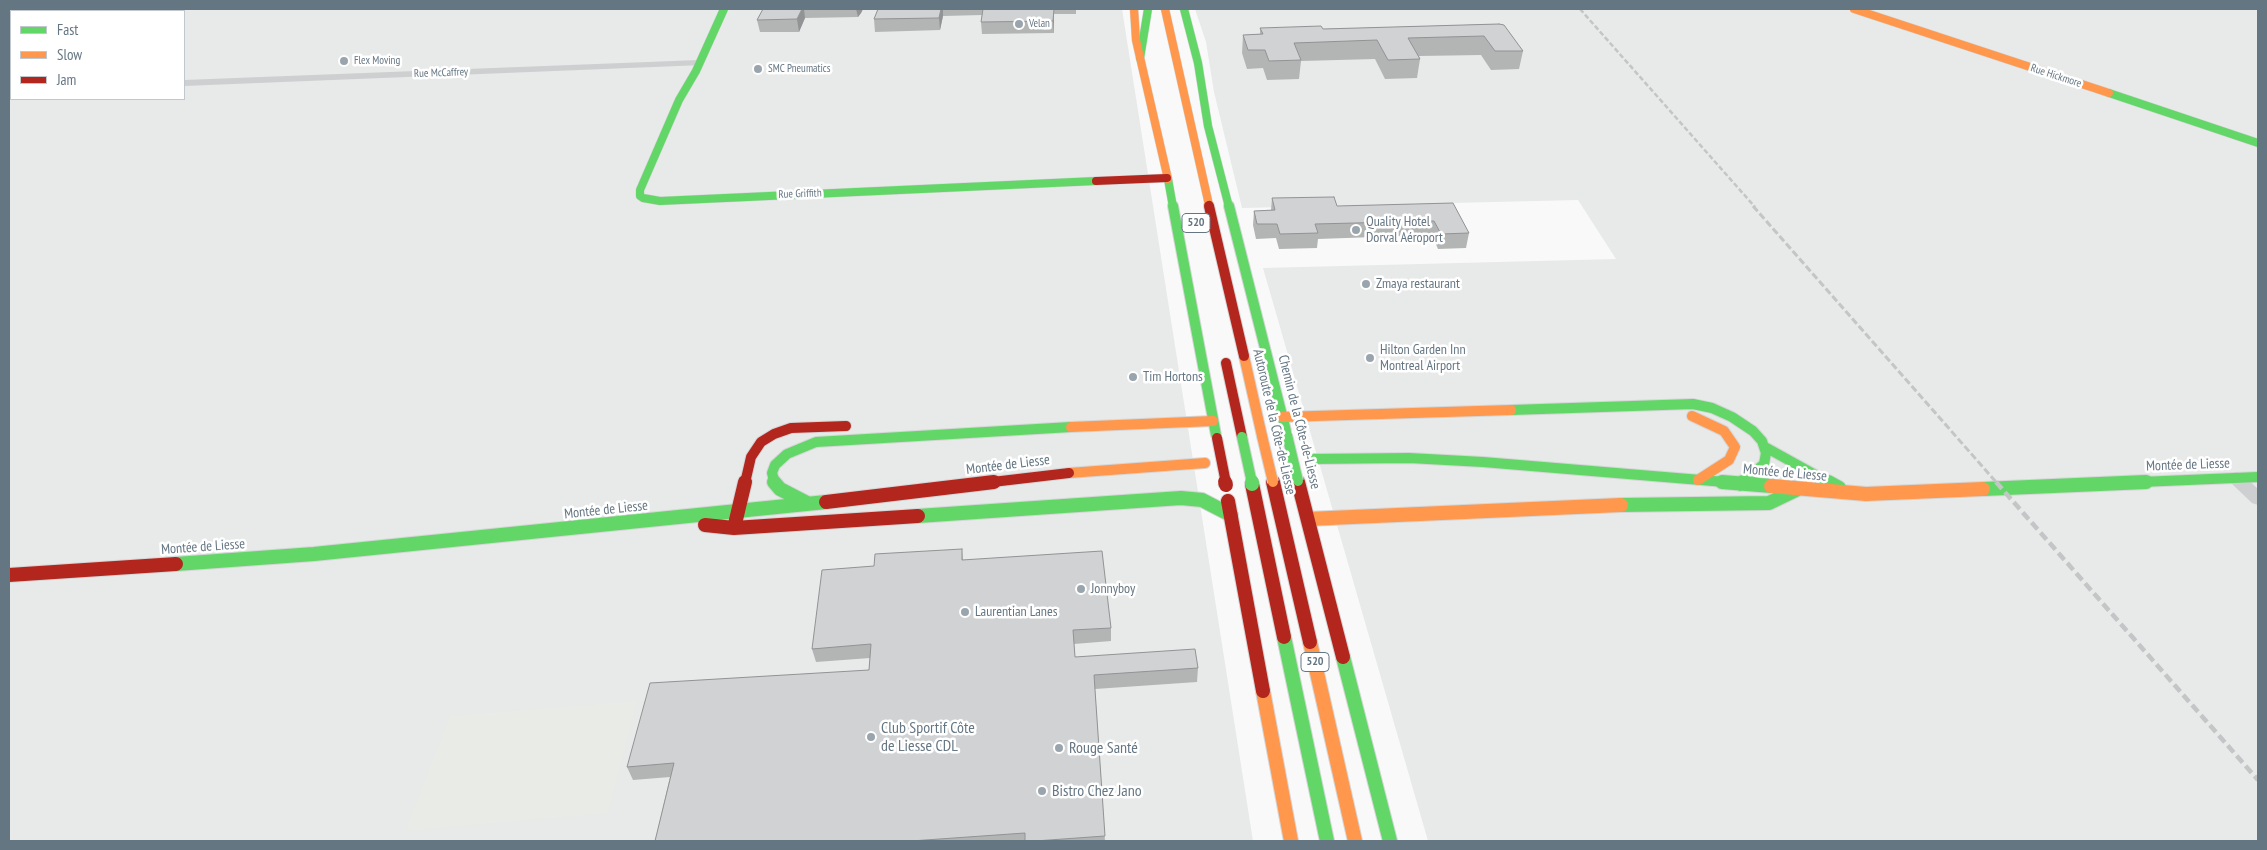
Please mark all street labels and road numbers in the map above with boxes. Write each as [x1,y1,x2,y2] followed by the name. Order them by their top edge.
[2029,62,2083,90] street label: Rue Hickmore
[414,65,468,81] street label: Rue McCaffrey
[778,187,822,201] street label: Rue Griffith
[1182,214,1210,232] road number: 520
[1249,348,1299,496] street label: Autoroute de la Côte-de-Liesse
[1274,353,1324,491] street label: Chemin de la Côte-de-Liesse
[965,452,1051,478] street label: Montée de Liesse
[2146,455,2230,475] street label: Montée de Liesse
[1742,461,1828,485] street label: Montée de Liesse
[563,497,649,523] street label: Montée de Liesse
[161,536,245,558] street label: Montée de Liesse
[1301,652,1329,672] road number: 520

